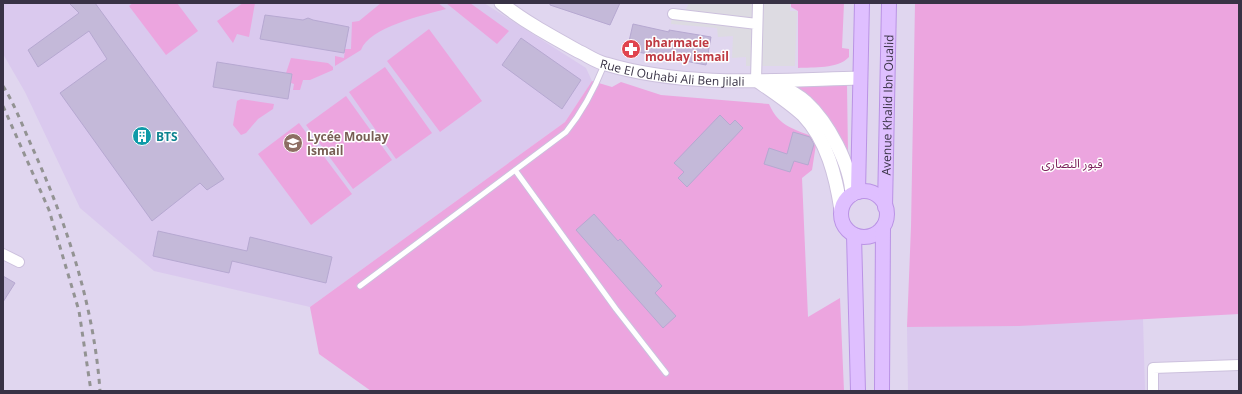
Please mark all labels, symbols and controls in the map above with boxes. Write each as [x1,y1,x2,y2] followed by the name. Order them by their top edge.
[645,34,729,65] place label: pharmacie moulay ismail
[877,34,897,176] street label: Avenue Khalid Ibn Oualid
[620,38,642,60] pharmacy icon: pharmacie moulay ismail
[598,54,745,89] street label: Rue El Ouhabi Ali Ben Jilali
[131,125,153,147] building icon: BTS
[156,128,178,145] place label: BTS
[307,128,389,159] place label: Lycée Moulay Ismail
[282,132,304,154] school or university icon: Lycée Moulay Ismail
[1041,155,1103,172] park label: قبور النصارى

